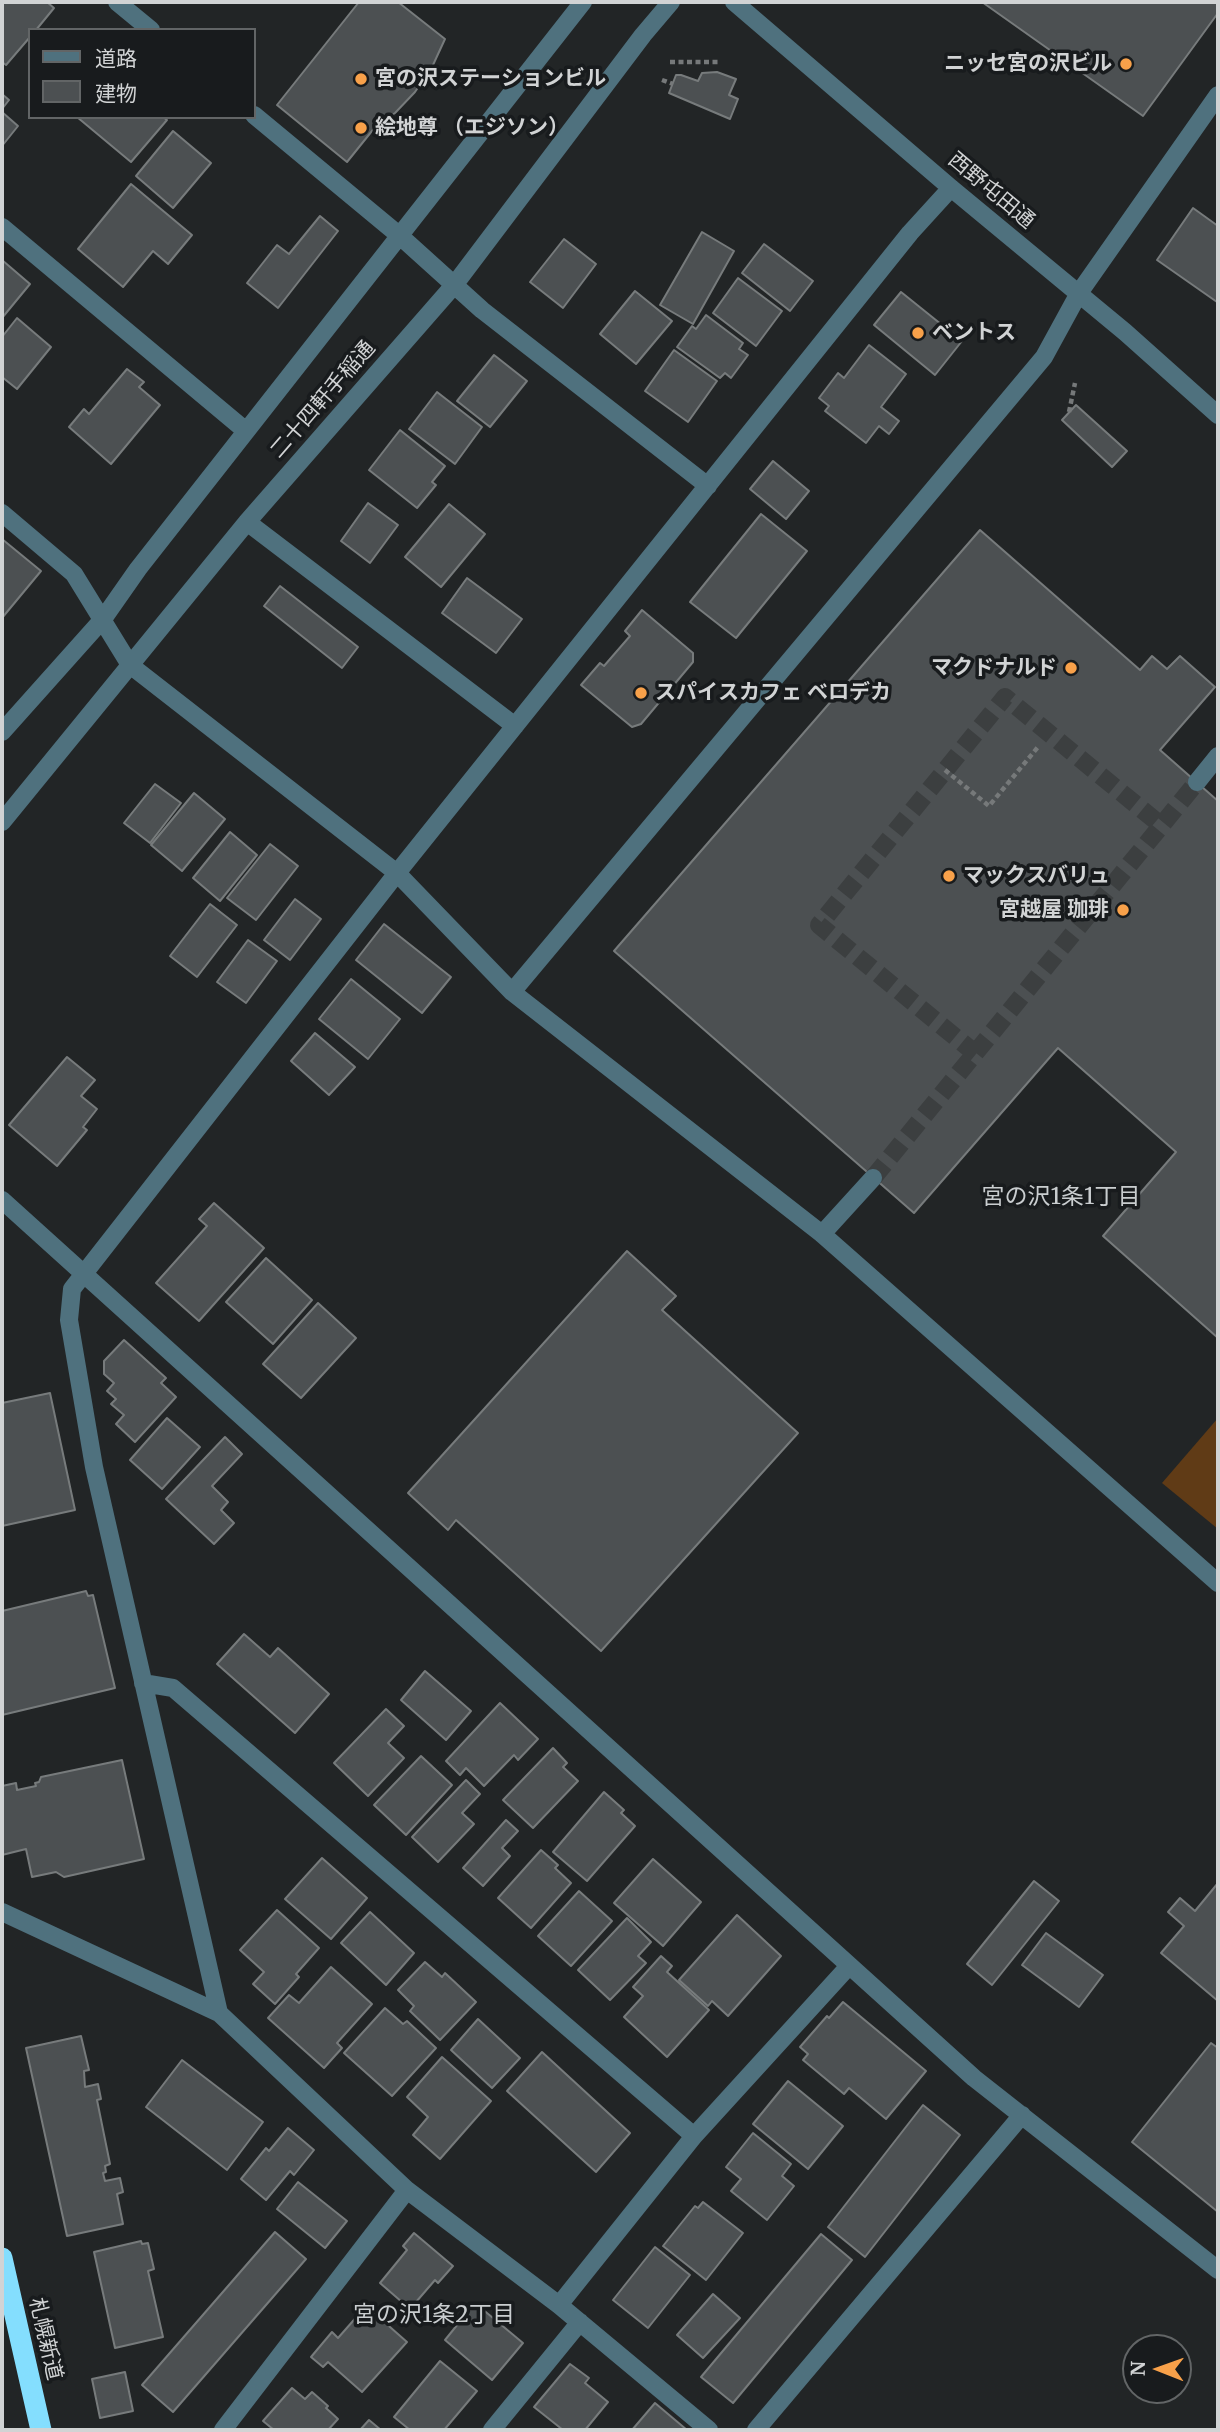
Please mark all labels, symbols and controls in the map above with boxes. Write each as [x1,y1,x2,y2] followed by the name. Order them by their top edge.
[28,28,256,119] legend
[95,45,137,72] text: 道路
[944,51,1112,77] place label: ニッセ宮の沢ビル
[1118,56,1134,72] marker: ニッセ宮の沢ビル
[375,66,606,92] place label: 宮の沢ステーションビル
[353,71,369,87] marker: 宮の沢ステーションビル
[95,80,137,107] text: 建物
[375,115,569,141] place label: 絵地尊 （エジソン）
[353,120,369,136] marker: 絵地尊 （エジソン）
[943,148,1039,234] street label: 西野屯田通
[932,320,1016,346] place label: ベントス
[910,325,926,341] marker: ベントス
[265,336,381,464] street label: 二十四軒手稲通
[931,655,1057,681] place label: マクドナルド
[1063,660,1079,676] marker: マクドナルド
[655,680,891,706] place label: スパイスカフェ ベロデカ
[633,685,649,701] marker: スパイスカフェ ベロデカ
[963,863,1110,889] place label: マックスバリュ
[941,868,957,884] marker: マックスバリュ
[999,897,1109,923] place label: 宮越屋 珈琲
[1115,902,1131,918] marker: 宮越屋 珈琲
[982,1183,1140,1211] district label: 宮の沢1条1丁目
[23,2295,67,2383] street label: 札幌新道
[353,2301,515,2329] district label: 宮の沢1条2丁目
[1122,2334,1192,2404] north arrow
[1126,2361,1150,2376] text: N

